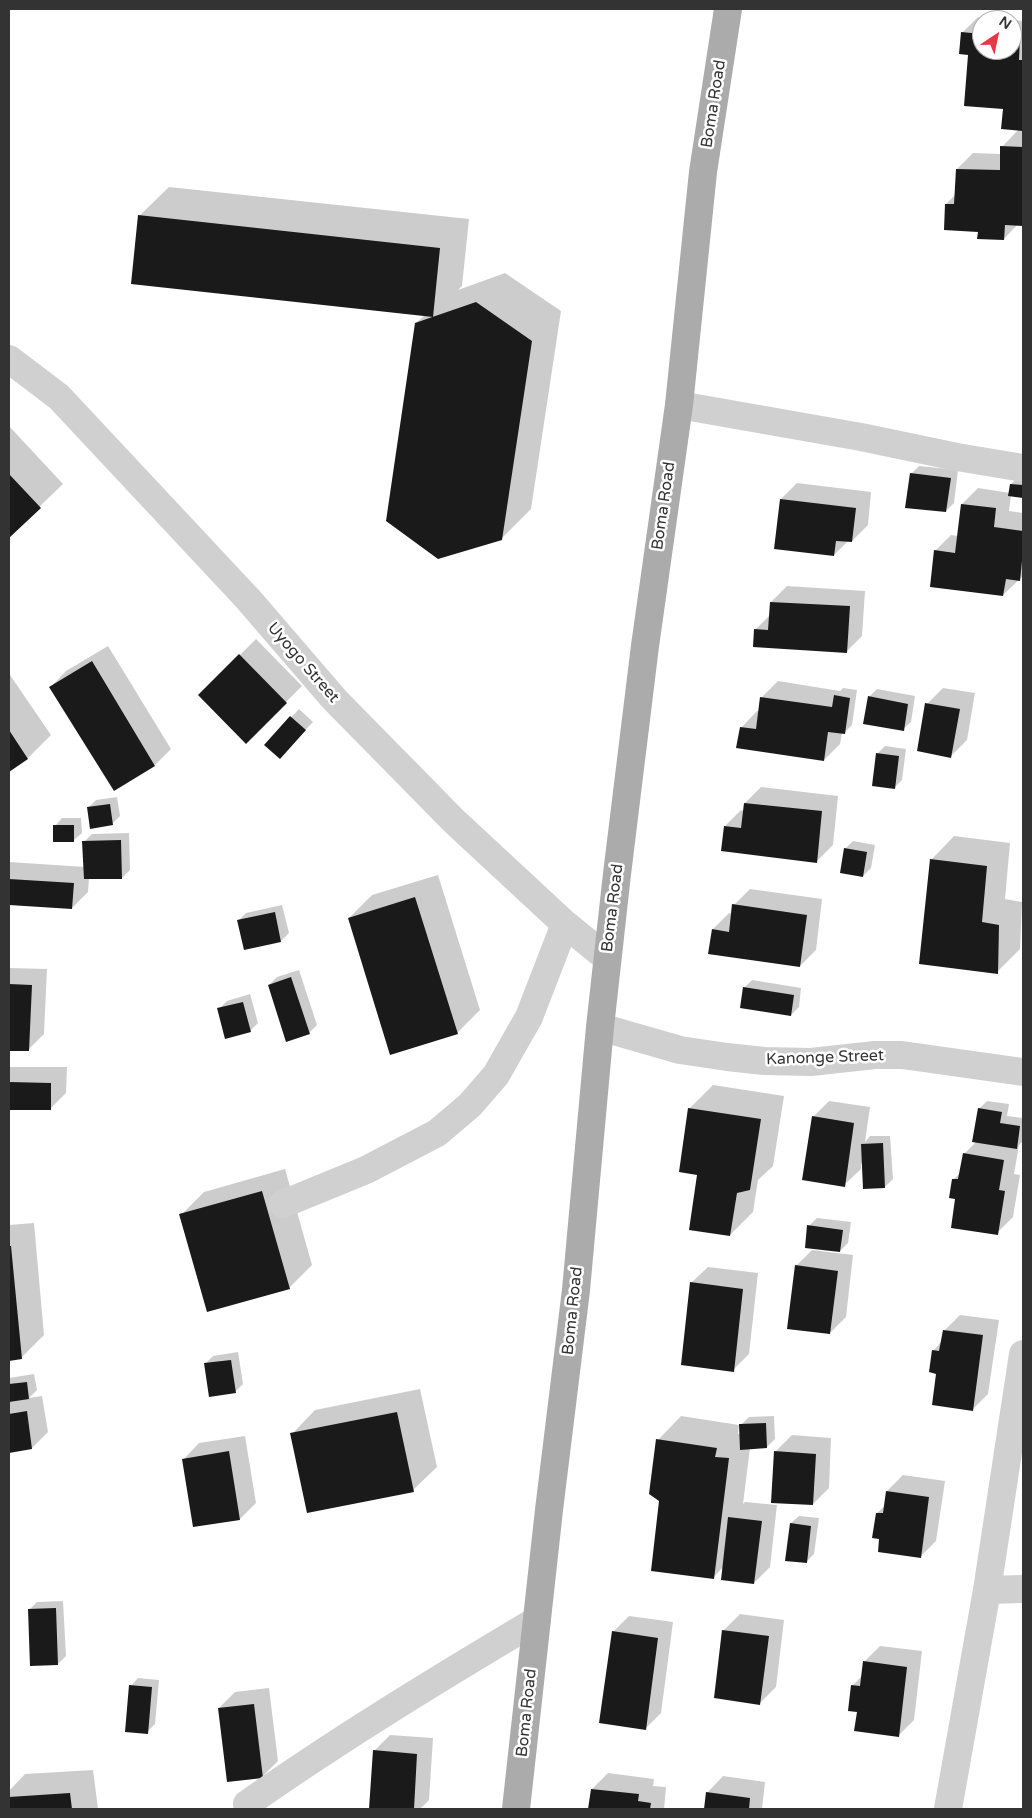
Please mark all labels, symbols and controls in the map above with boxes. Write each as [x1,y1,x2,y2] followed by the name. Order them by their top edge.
[972,10,1022,60] north arrow
[996,13,1015,33] text: N
[698,59,730,149] street label: Boma Road
[648,461,680,551] street label: Boma Road
[263,619,343,707] street label: Uyogo Street
[598,863,628,953] street label: Boma Road
[766,1046,884,1070] street label: Kanonge Street
[559,1266,587,1356] street label: Boma Road
[513,1668,541,1758] street label: Boma Road

